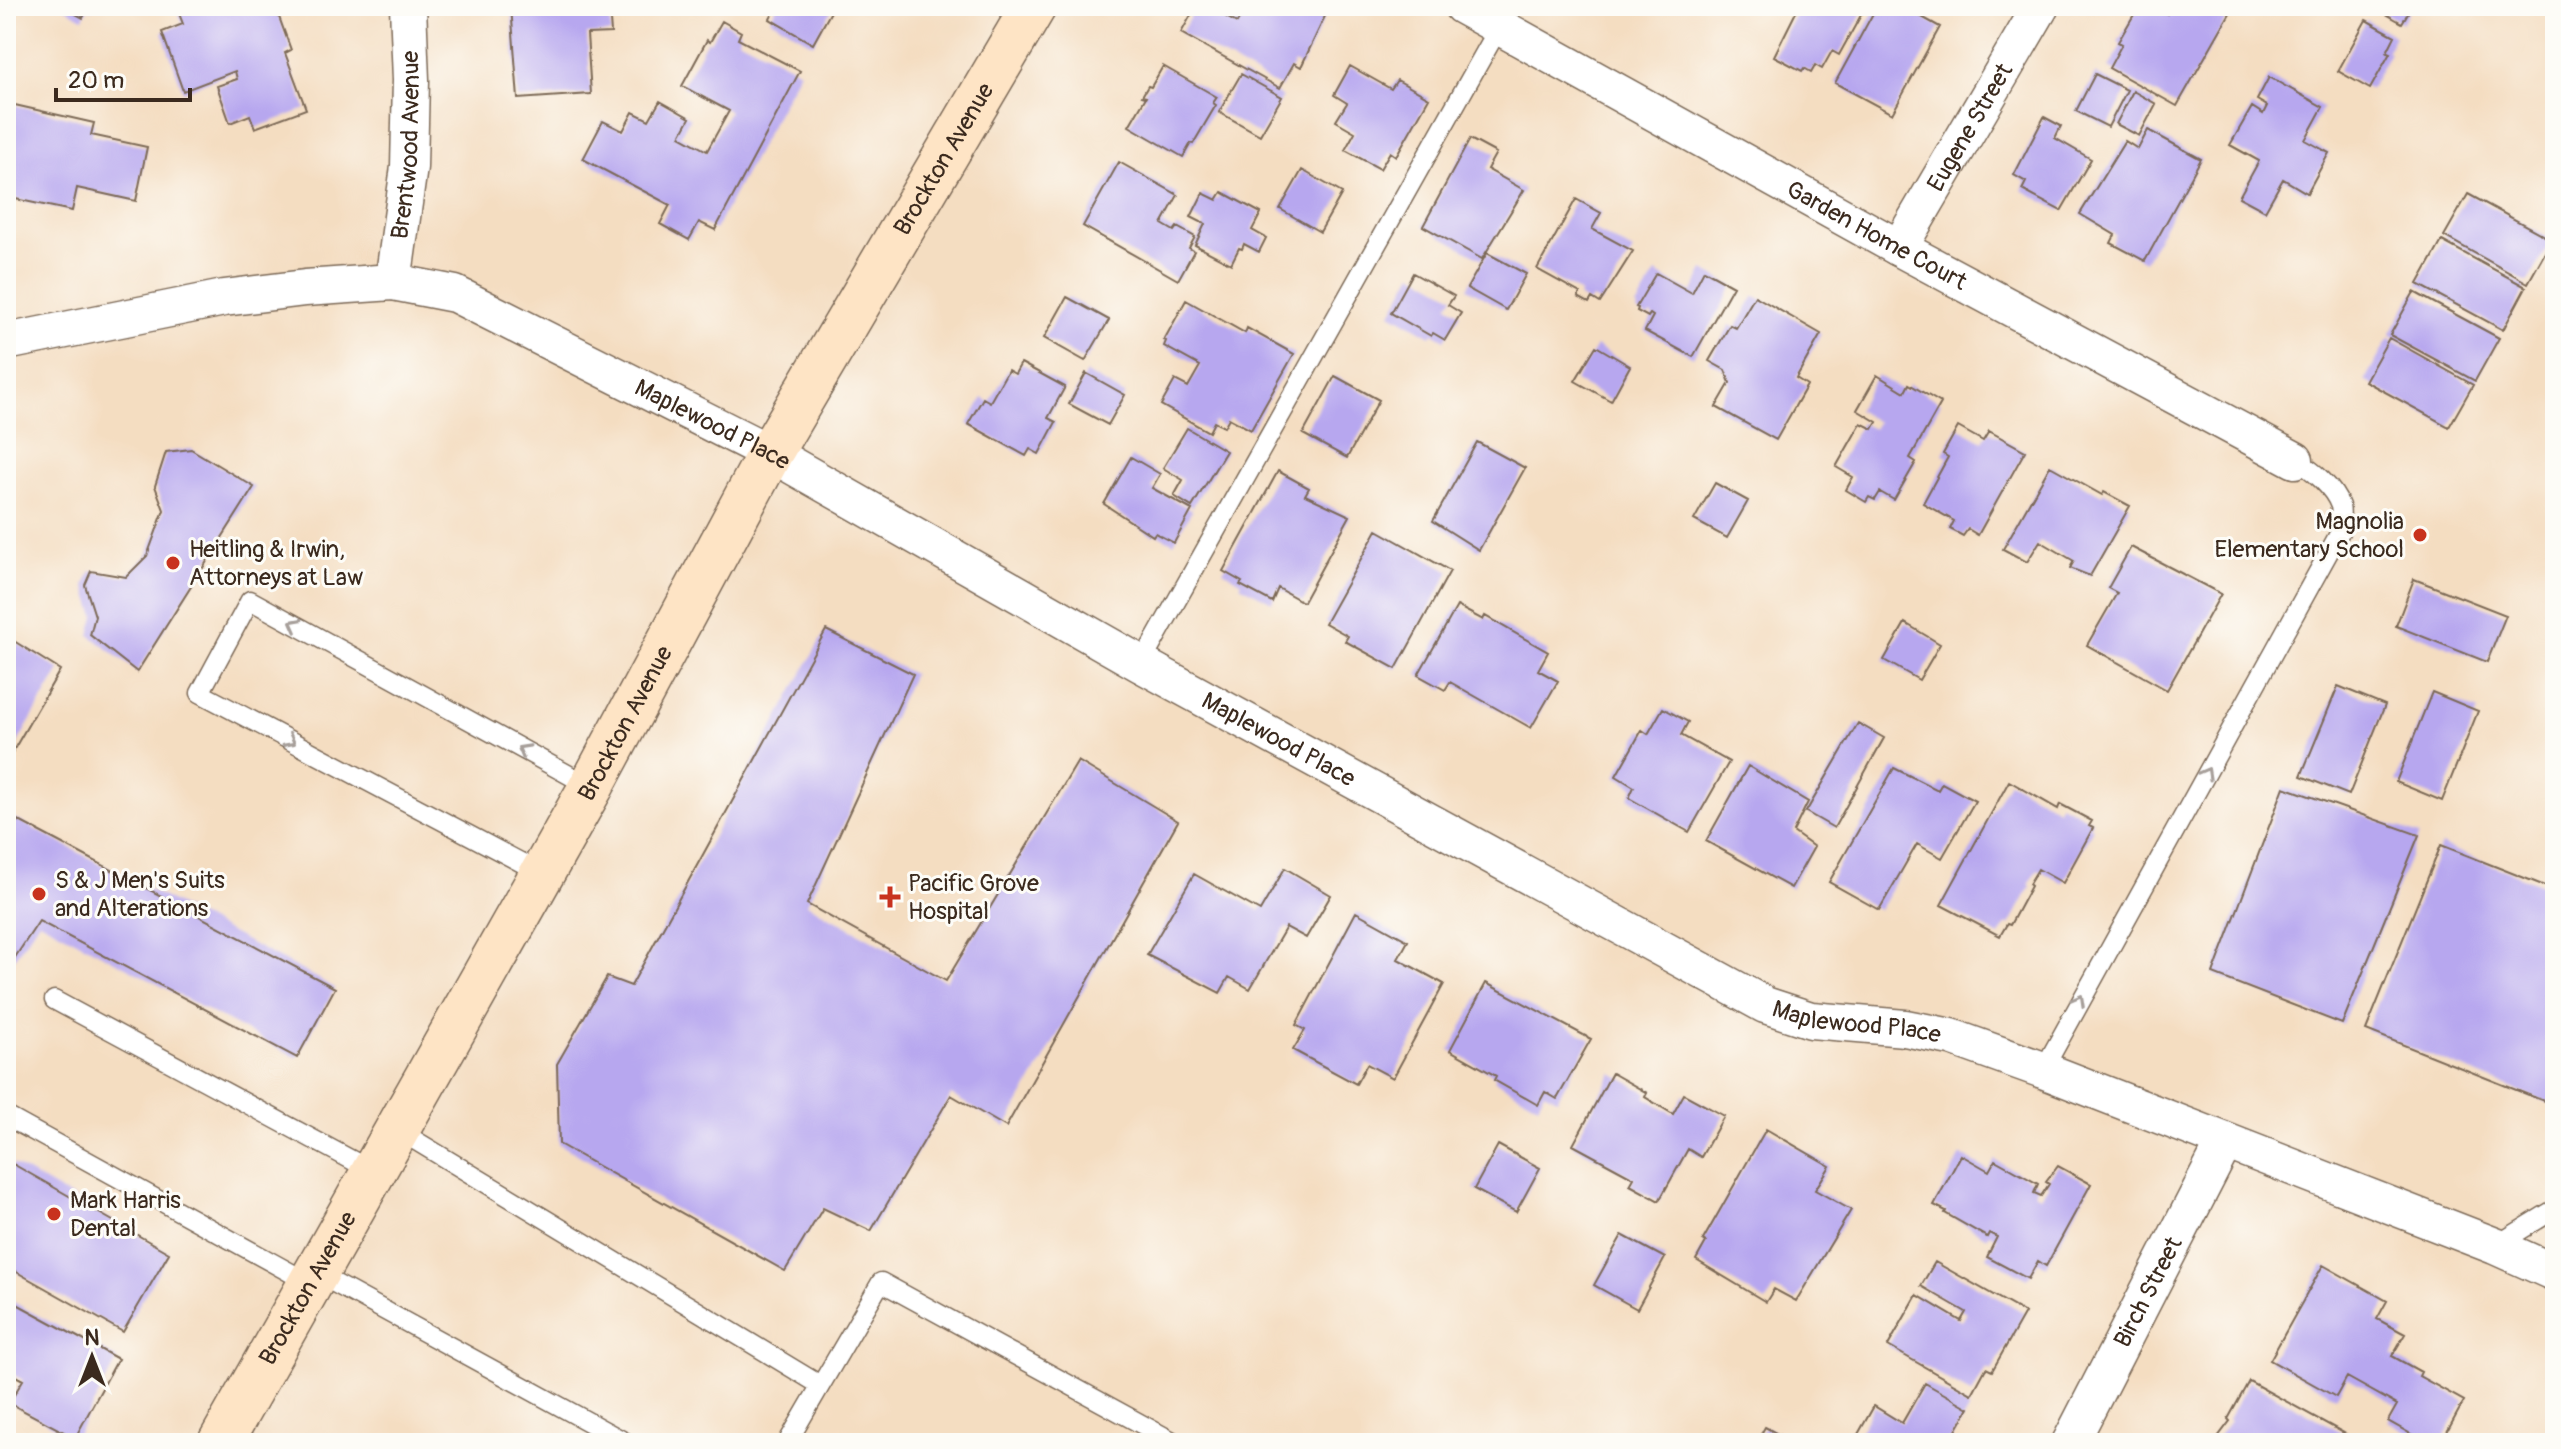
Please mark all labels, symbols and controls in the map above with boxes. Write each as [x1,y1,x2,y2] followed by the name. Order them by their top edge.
[385,50,426,241] street label: Brentwood Avenue
[56,52,190,102] scale bar
[1921,58,2019,197] street label: Eugene Street
[68,66,124,95] text: 20 m
[888,78,1000,241] street label: Brockton Avenue
[1781,175,1972,297] street label: Garden Home Court
[630,373,795,477] street label: Maplewood Place
[2214,507,2404,564] place label: Magnolia Elementary School
[2411,526,2429,544] marker: Magnolia Elementary School
[189,535,363,592] place label: Heitling & Irwin, Attorneys at Law
[164,554,182,572] marker: Heitling & Irwin, Attorneys at Law
[290,618,304,634] one-way arrow
[572,641,679,806] street label: Brockton Avenue
[1197,686,1360,793] street label: Maplewood Place
[282,731,296,746] one-way arrow
[516,745,531,760] one-way arrow
[2196,768,2212,782] one-way arrow
[55,866,225,923] place label: S & J Men's Suits and Alterations
[908,869,1039,926] place label: Pacific Grove Hospital
[30,885,48,903] marker: S & J Men's Suits and Alterations
[879,886,901,908] marker: Pacific Grove Hospital
[1769,994,1944,1050] street label: Maplewood Place
[2069,995,2085,1009] one-way arrow
[70,1186,181,1243] place label: Mark Harris Dental
[45,1205,63,1223] marker: Mark Harris Dental
[253,1206,363,1370] street label: Brockton Avenue
[2108,1232,2189,1352] street label: Birch Street
[52,1317,132,1397] north arrow
[85,1324,100,1352] text: N

